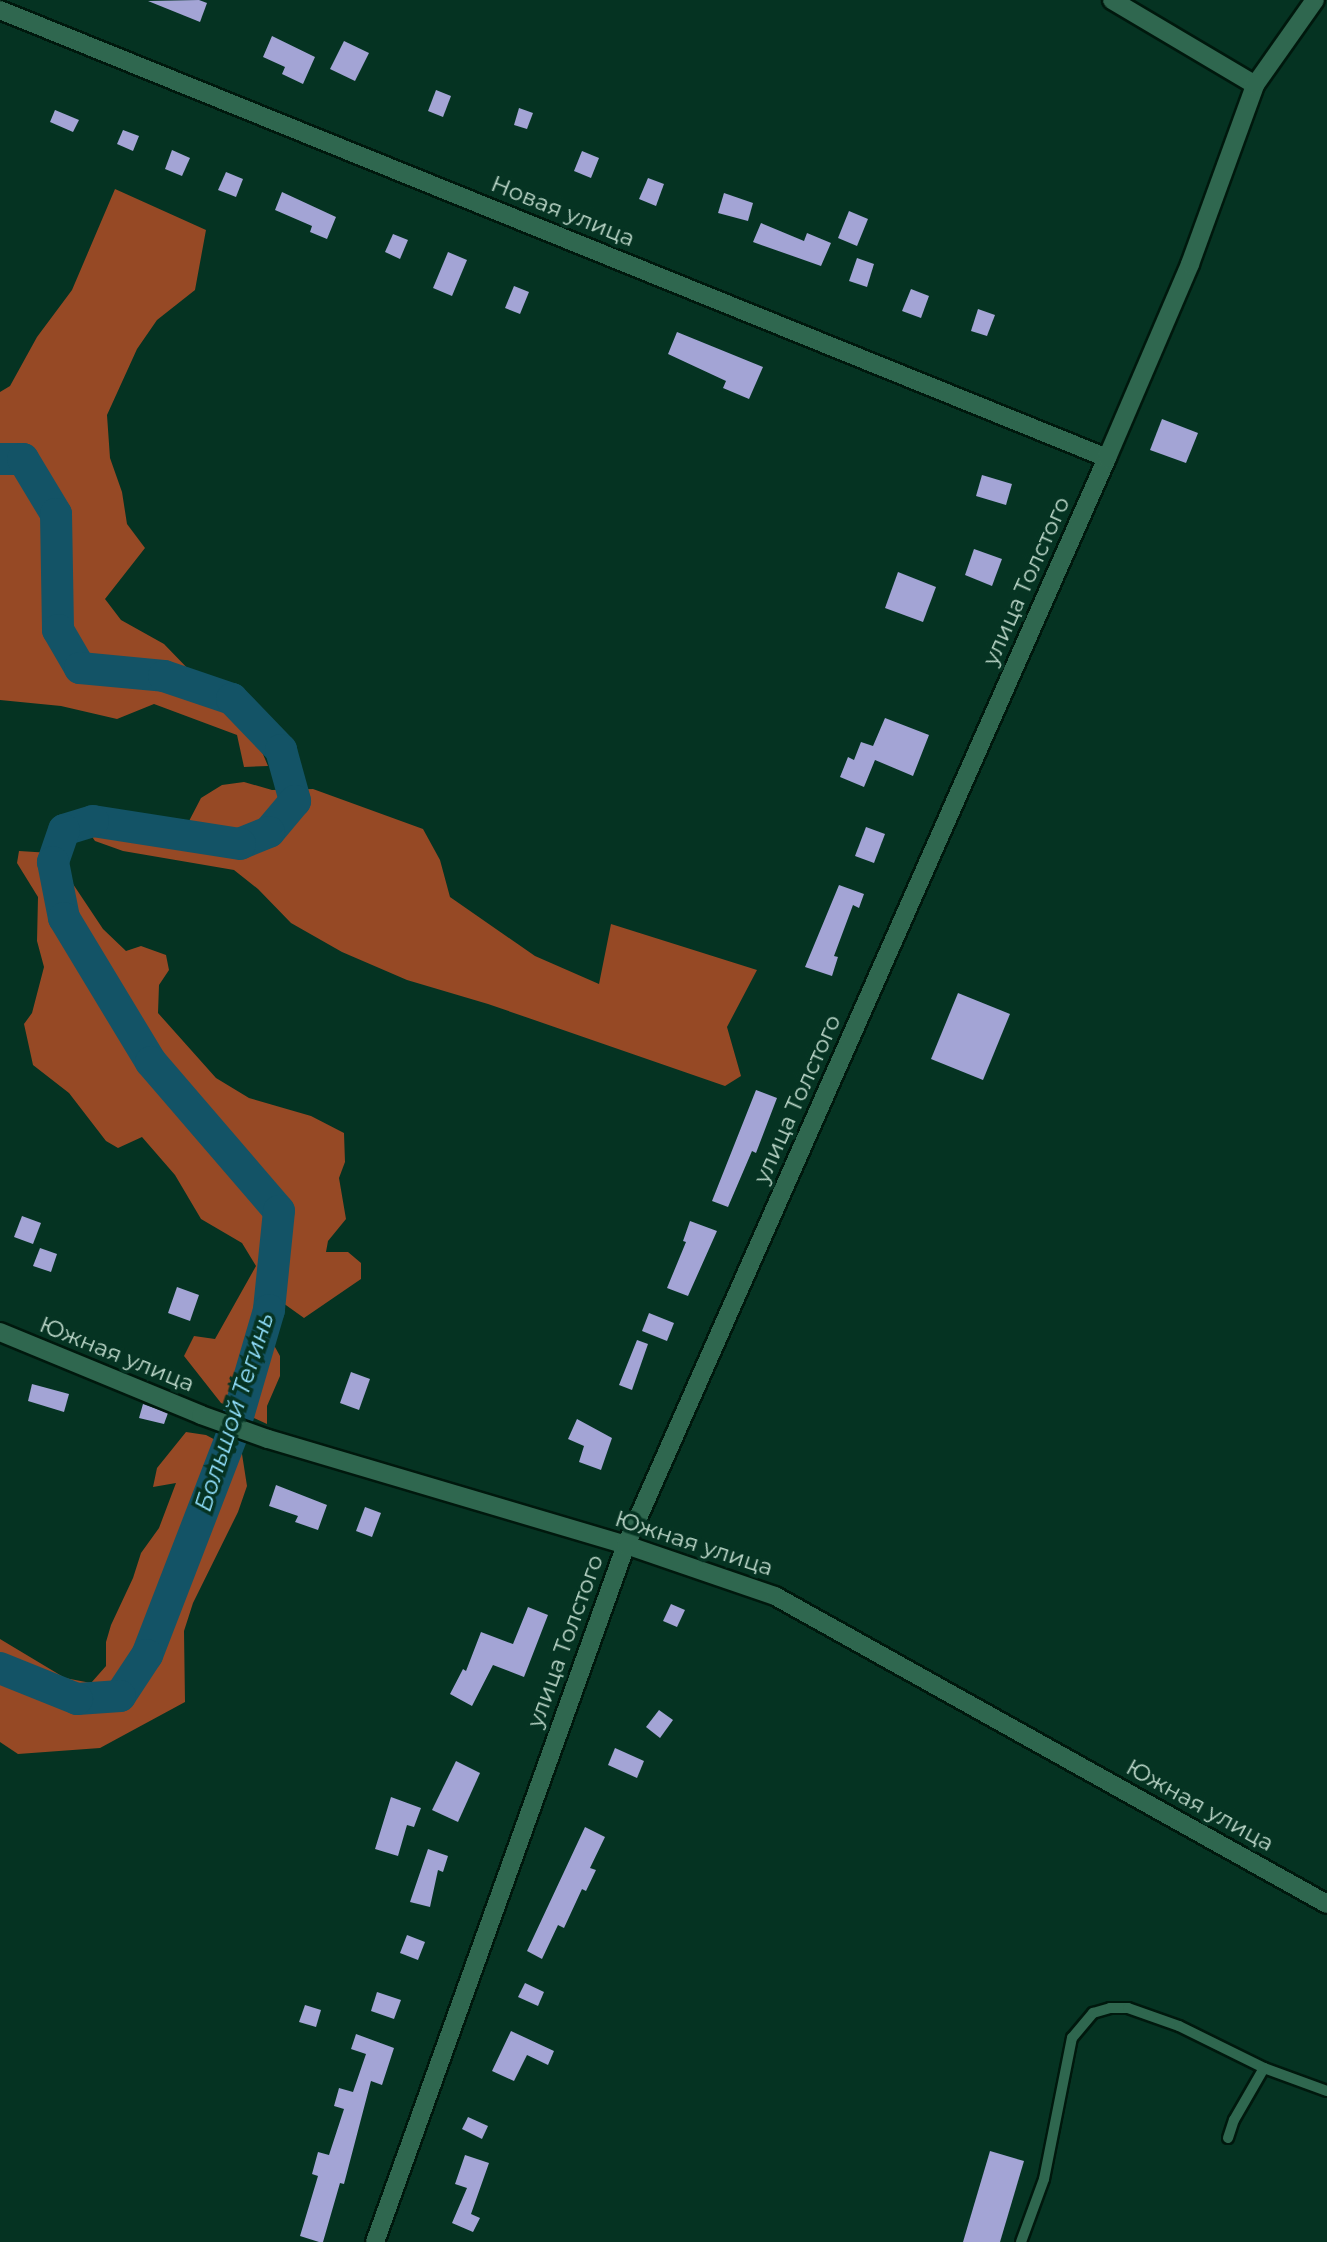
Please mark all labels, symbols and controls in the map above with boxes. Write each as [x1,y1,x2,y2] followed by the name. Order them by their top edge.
[487,170,639,252] street label: Новая улица
[976,492,1076,670] street label: улица Толстого
[747,1010,847,1188] street label: улица Толстого
[188,1309,280,1515] water label: Большой Тегинь
[36,1310,198,1398] street label: Южная улица
[611,1504,777,1582] street label: Южная улица
[521,1551,609,1731] street label: улица Толстого
[1121,1753,1279,1857] street label: Южная улица

